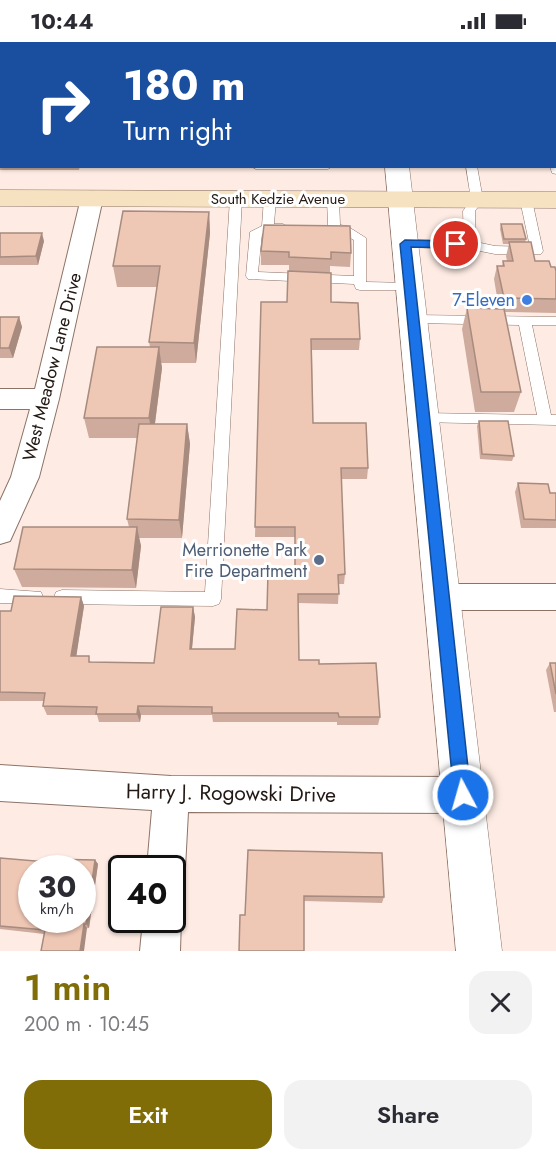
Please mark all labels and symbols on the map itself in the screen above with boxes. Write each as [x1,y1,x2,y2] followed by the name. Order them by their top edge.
[211,188,345,210] street label: South Kedzie Avenue
[430,218,481,269] pin
[16,270,88,464] street label: West Meadow Lane Drive
[452,287,515,313] place label: 7-Eleven
[520,293,534,307] marker: 7-Eleven
[182,537,308,584] place label: Merrionette Park Fire Department
[312,553,326,567] marker: Merrionette Park Fire Department
[431,763,495,827] position arrow
[126,776,336,810] street label: Harry J. Rogowski Drive
[108,855,186,933] speed limit sign: 40

